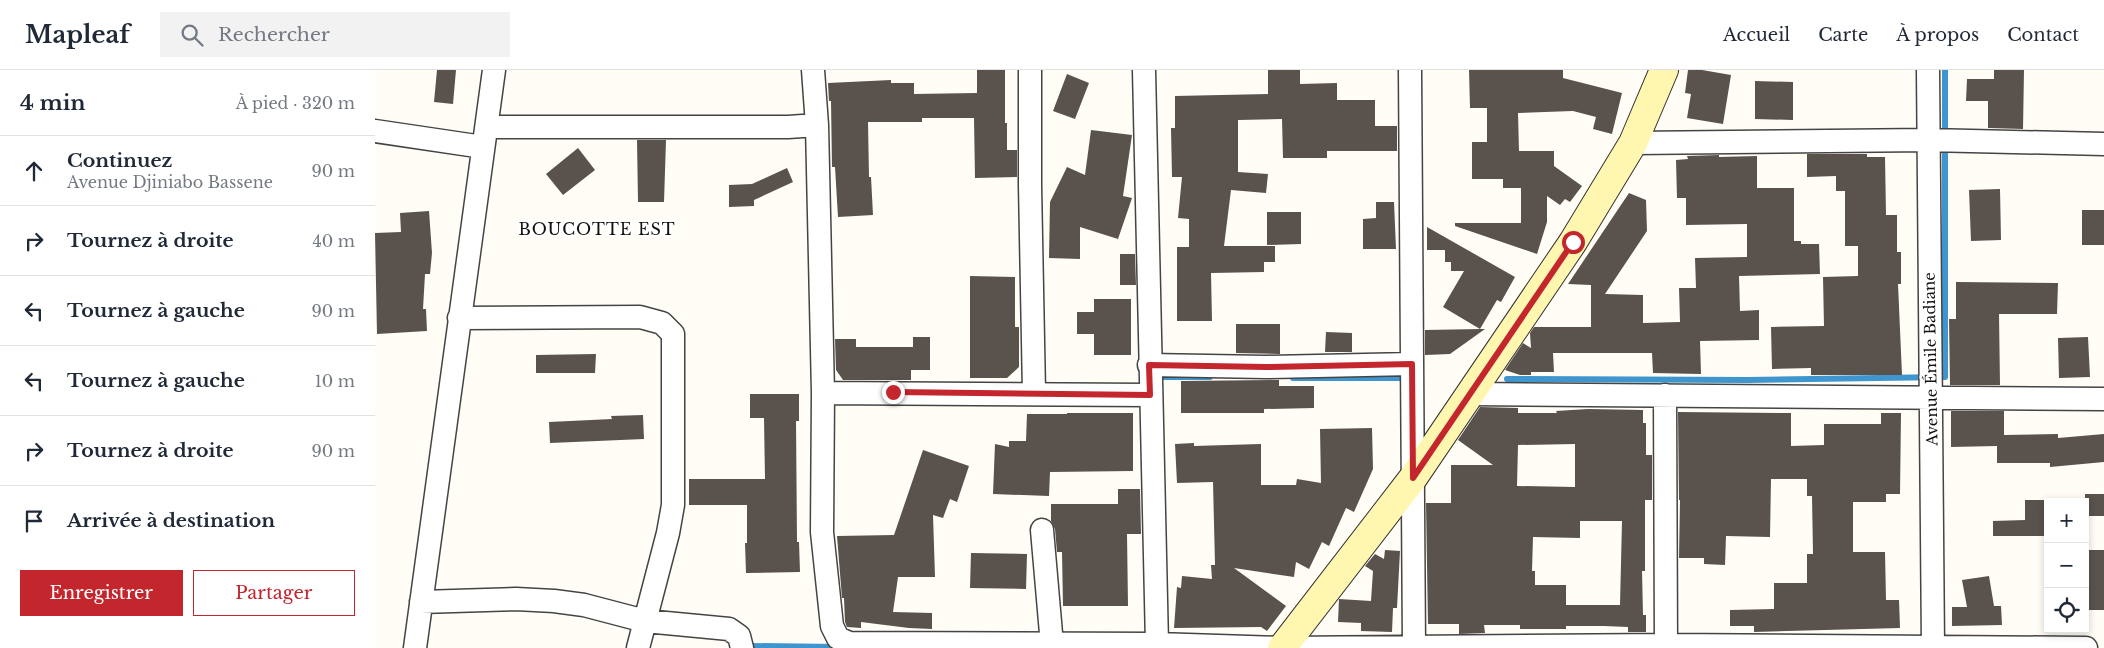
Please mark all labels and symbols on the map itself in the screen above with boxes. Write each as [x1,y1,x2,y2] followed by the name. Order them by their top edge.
[518,219,676,239] district label: BOUCOTTE EST
[1562,231,1585,254] route start
[1919,272,1942,447] street label: Avenue Émile Badiane
[882,381,905,404] route end

